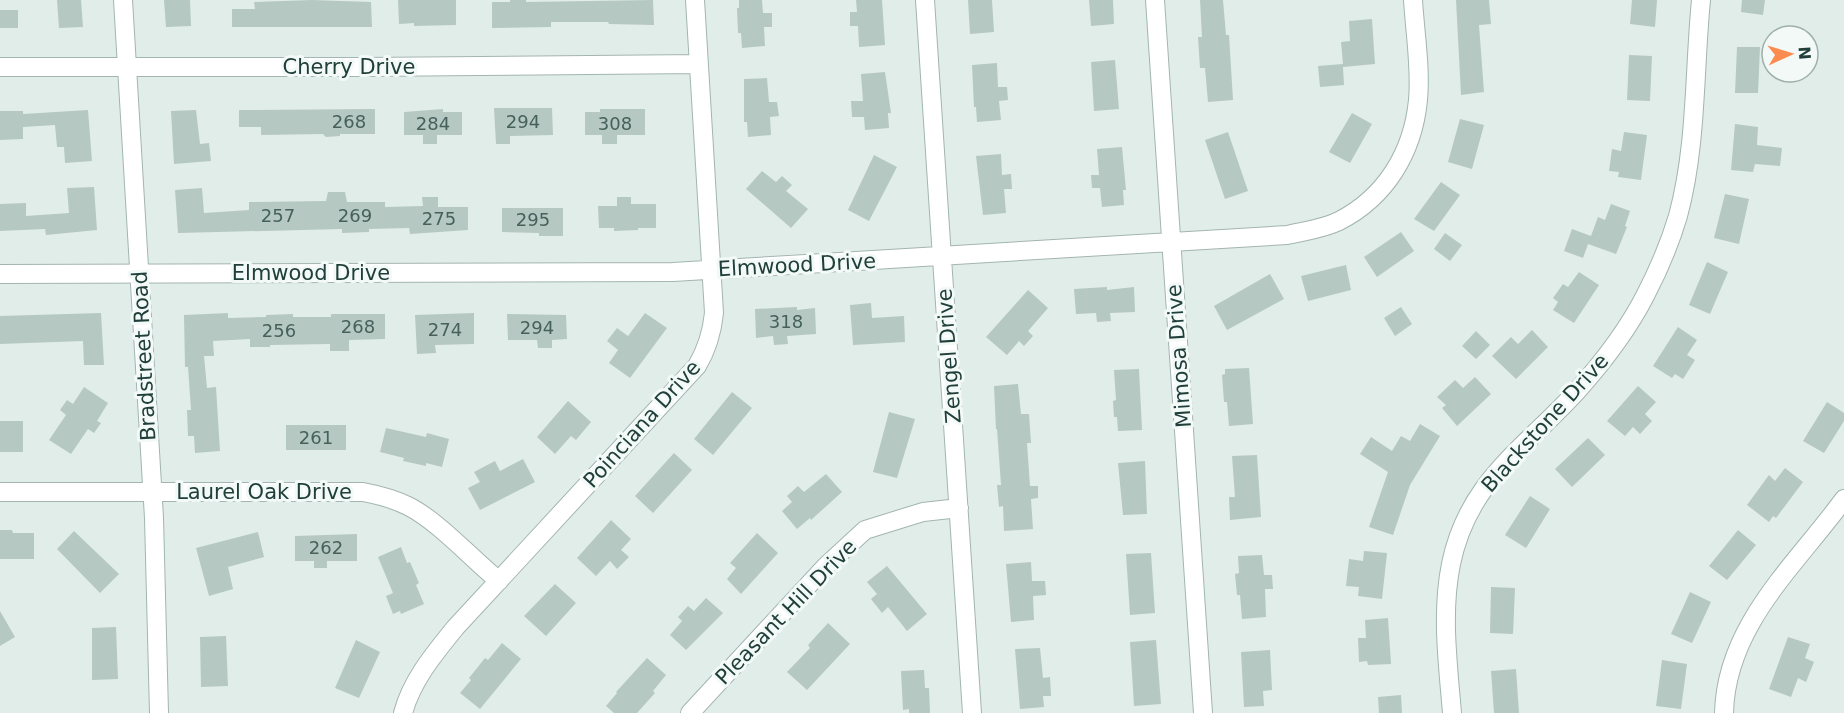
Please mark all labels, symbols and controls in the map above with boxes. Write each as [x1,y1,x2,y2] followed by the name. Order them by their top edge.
[1760,24,1820,84] north arrow
[1795,46,1814,60] text: N
[283,55,415,79] street label: Cherry Drive
[332,111,366,132] house number: 268
[506,111,540,132] house number: 294
[416,113,450,134] house number: 284
[598,113,632,134] house number: 308
[261,205,295,226] house number: 257
[338,205,372,226] house number: 269
[422,208,456,229] house number: 275
[516,209,550,230] house number: 295
[717,249,877,281] street label: Elmwood Drive
[232,261,390,285] street label: Elmwood Drive
[128,270,160,442] street label: Bradstreet Road
[1162,283,1196,429] street label: Mimosa Drive
[932,288,966,424] street label: Zengel Drive
[769,311,803,332] house number: 318
[341,316,375,337] house number: 268
[520,317,554,338] house number: 294
[428,319,462,340] house number: 274
[262,320,296,341] house number: 256
[1477,349,1613,497] street label: Blackstone Drive
[579,355,705,493] street label: Poinciana Drive
[299,427,333,448] house number: 261
[176,480,352,504] street label: Laurel Oak Drive
[711,535,861,689] street label: Pleasant Hill Drive
[309,537,343,558] house number: 262

